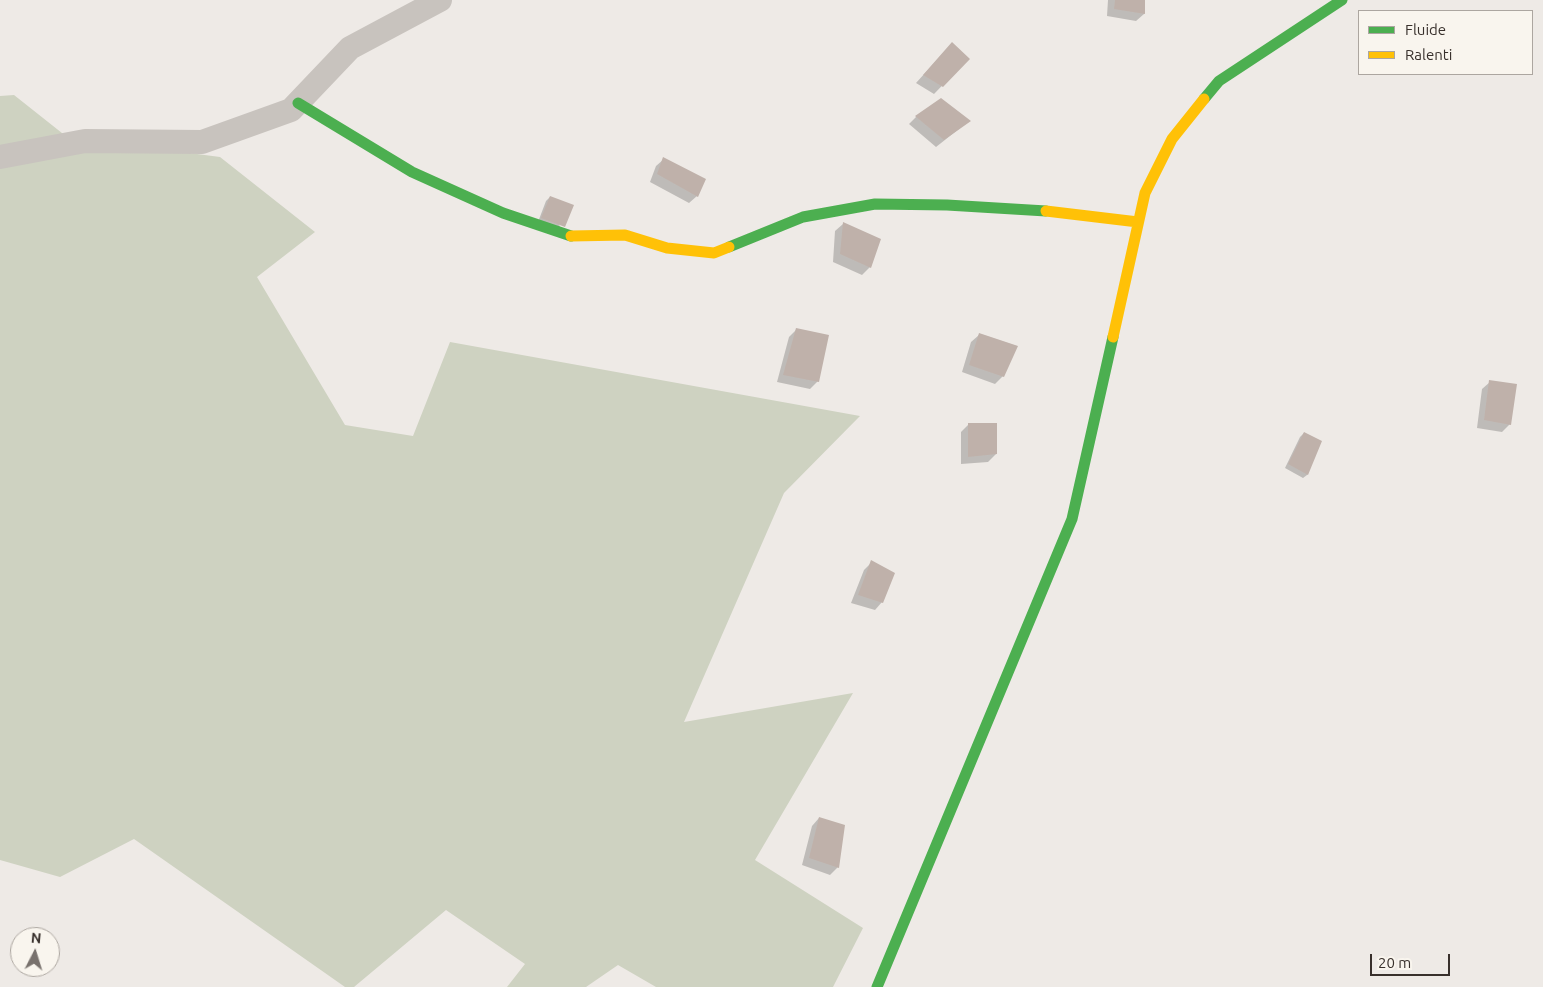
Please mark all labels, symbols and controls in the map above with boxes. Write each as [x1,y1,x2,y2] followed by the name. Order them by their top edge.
[1358,10,1533,75] legend
[1405,21,1446,38] text: Fluide
[1405,46,1452,63] text: Ralenti
[10,927,60,977] north arrow
[30,930,42,946] text: N
[1373,944,1453,976] scale bar
[1378,954,1411,971] text: 20 m

